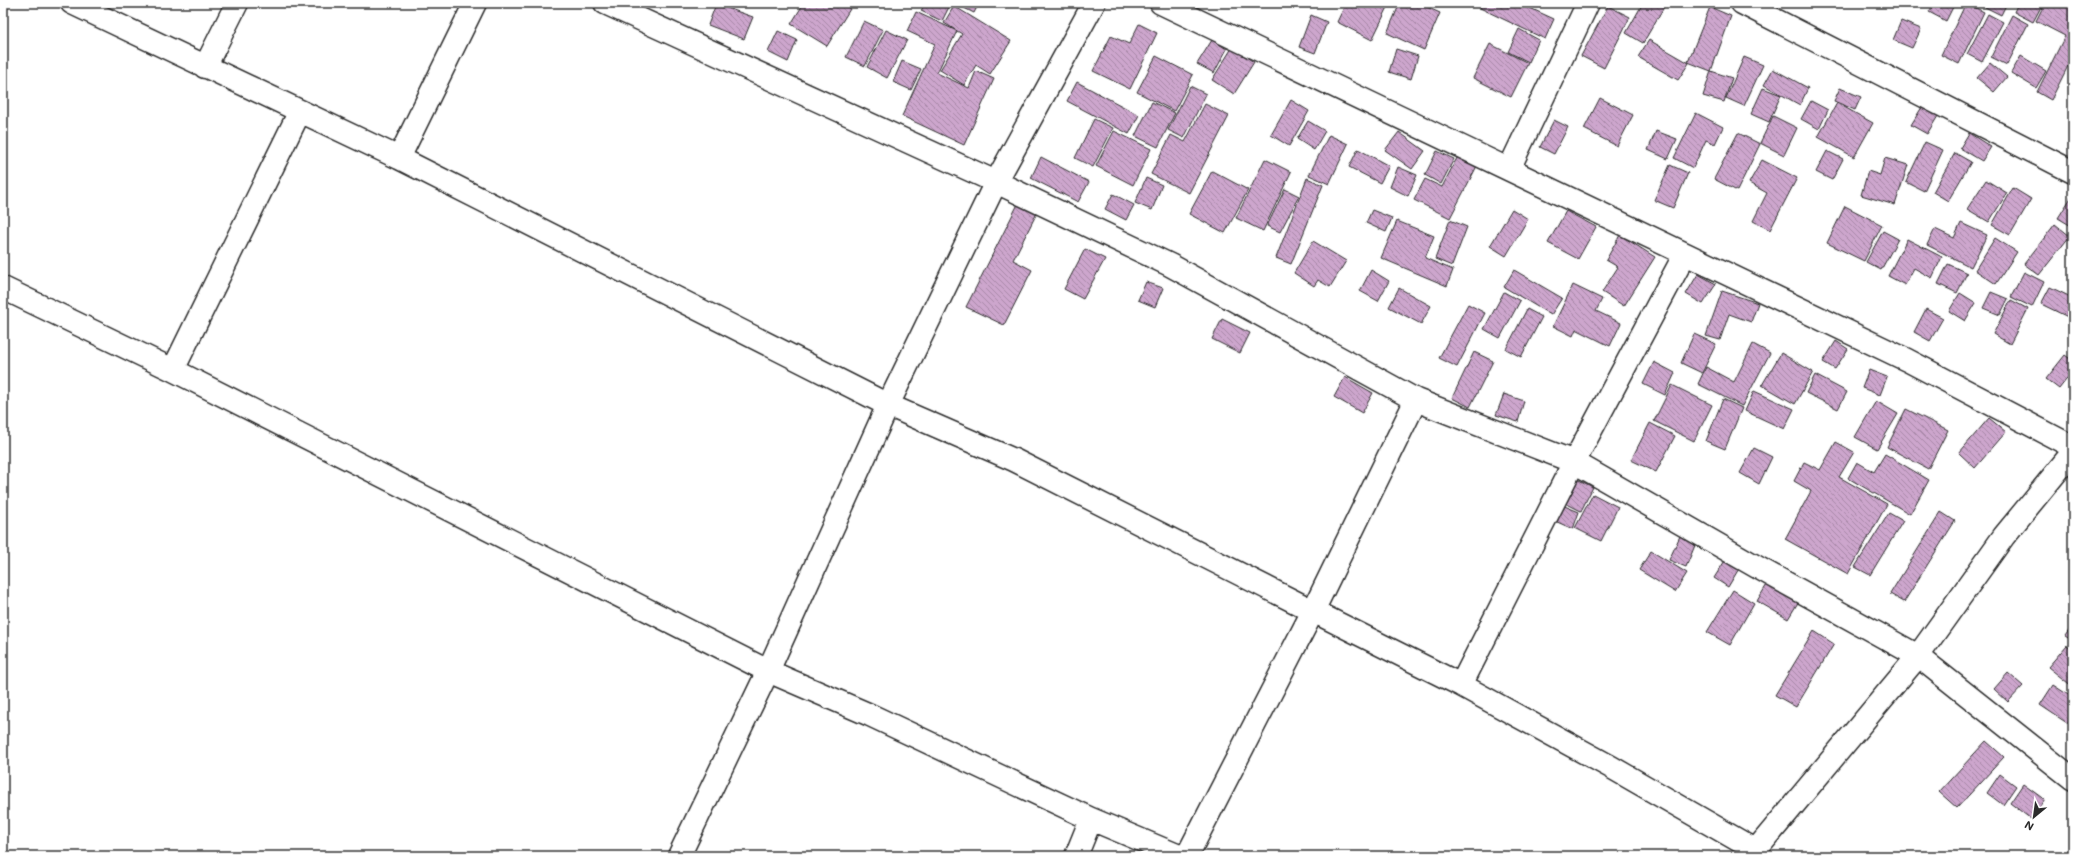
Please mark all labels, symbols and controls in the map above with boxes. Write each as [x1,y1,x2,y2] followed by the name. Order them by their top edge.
[2014,797,2054,837] north arrow
[2022,818,2036,835] text: N

